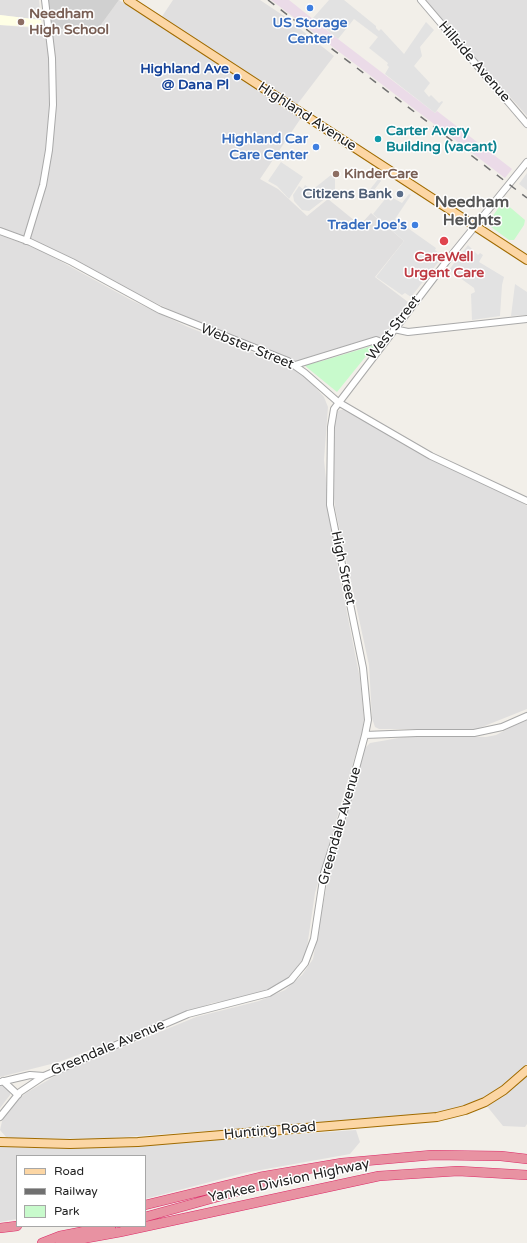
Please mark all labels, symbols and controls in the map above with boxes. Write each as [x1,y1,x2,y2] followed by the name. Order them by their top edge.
[305,3,315,13] marker: US Storage Center
[29,6,109,38] place label: Needham High School
[273,15,347,48] place label: US Storage Center
[16,17,26,27] marker: Needham High School
[434,18,514,106] street label: Hillside Avenue
[140,61,229,94] place label: Highland Ave @ Dana Pl
[232,72,242,82] marker: Highland Ave @ Dana Pl
[255,79,359,155] street label: Highland Avenue
[386,123,497,156] place label: Carter Avery Building (vacant)
[221,131,308,164] place label: Highland Car Care Center
[373,134,383,144] marker: Carter Avery Building (vacant)
[311,142,321,152] marker: Highland Car Care Center
[344,166,418,182] place label: KinderCare
[331,169,341,179] marker: KinderCare
[302,186,392,202] place label: Citizens Bank
[395,189,405,199] marker: Citizens Bank
[435,193,509,231] district label: Needham Heights
[328,217,407,233] place label: Trader Joe's
[410,220,420,230] marker: Trader Joe's
[438,235,450,247] marker: CareWell Urgent Care
[404,249,484,282] place label: CareWell Urgent Care
[364,292,424,364] street label: West Street
[198,321,296,373] street label: Webster Street
[327,530,359,606] street label: High Street
[315,765,365,887] street label: Greendale Avenue
[49,1016,167,1080] street label: Greendale Avenue
[223,1119,317,1143] street label: Hunting Road
[16,1155,146,1227] legend
[207,1156,371,1206] street label: Yankee Division Highway
[54,1164,84,1178] text: Road
[54,1184,98,1198] text: Railway
[54,1204,80,1218] text: Park

